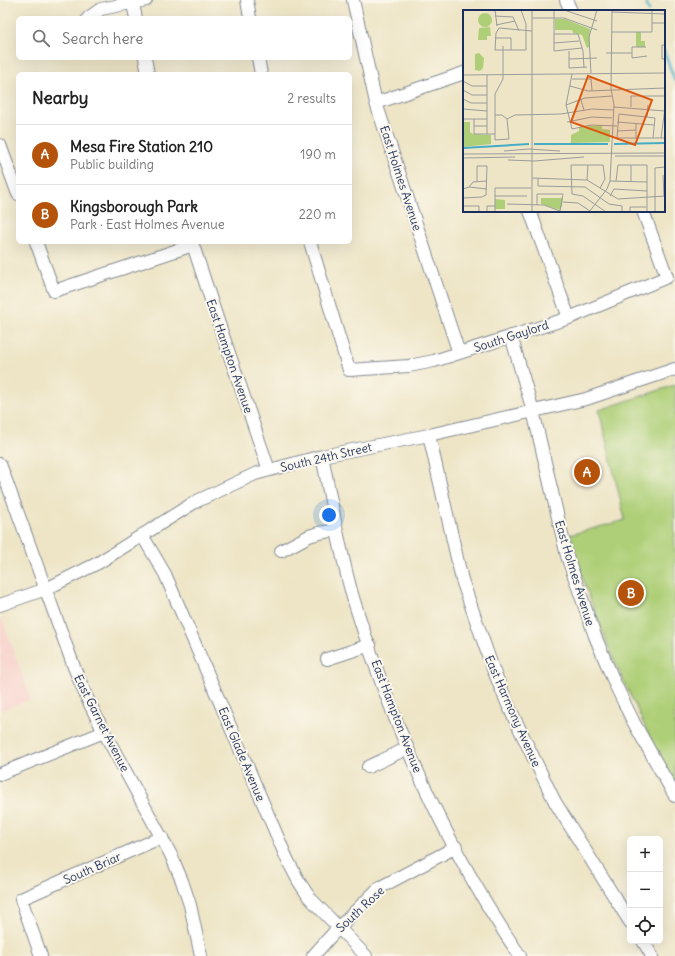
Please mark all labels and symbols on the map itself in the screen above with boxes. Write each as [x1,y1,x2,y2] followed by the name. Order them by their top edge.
[463,10,665,212] inset map
[377,124,425,232] street label: East Holmes Avenue
[203,297,257,415] street label: East Hampton Avenue
[472,317,550,355] street label: South Gaylord
[279,439,373,475] street label: South 24th Street
[574,457,600,487] pin: A
[319,505,339,525] your location
[552,518,598,628] street label: East Holmes Avenue
[618,578,644,608] pin: B
[482,653,544,769] street label: East Harmony Avenue
[369,657,425,775] street label: East Hampton Avenue
[71,672,133,774] street label: East Garnet Avenue
[215,705,269,803] street label: East Glade Avenue
[61,849,123,887] street label: South Briar
[333,883,387,935] street label: South Rose

